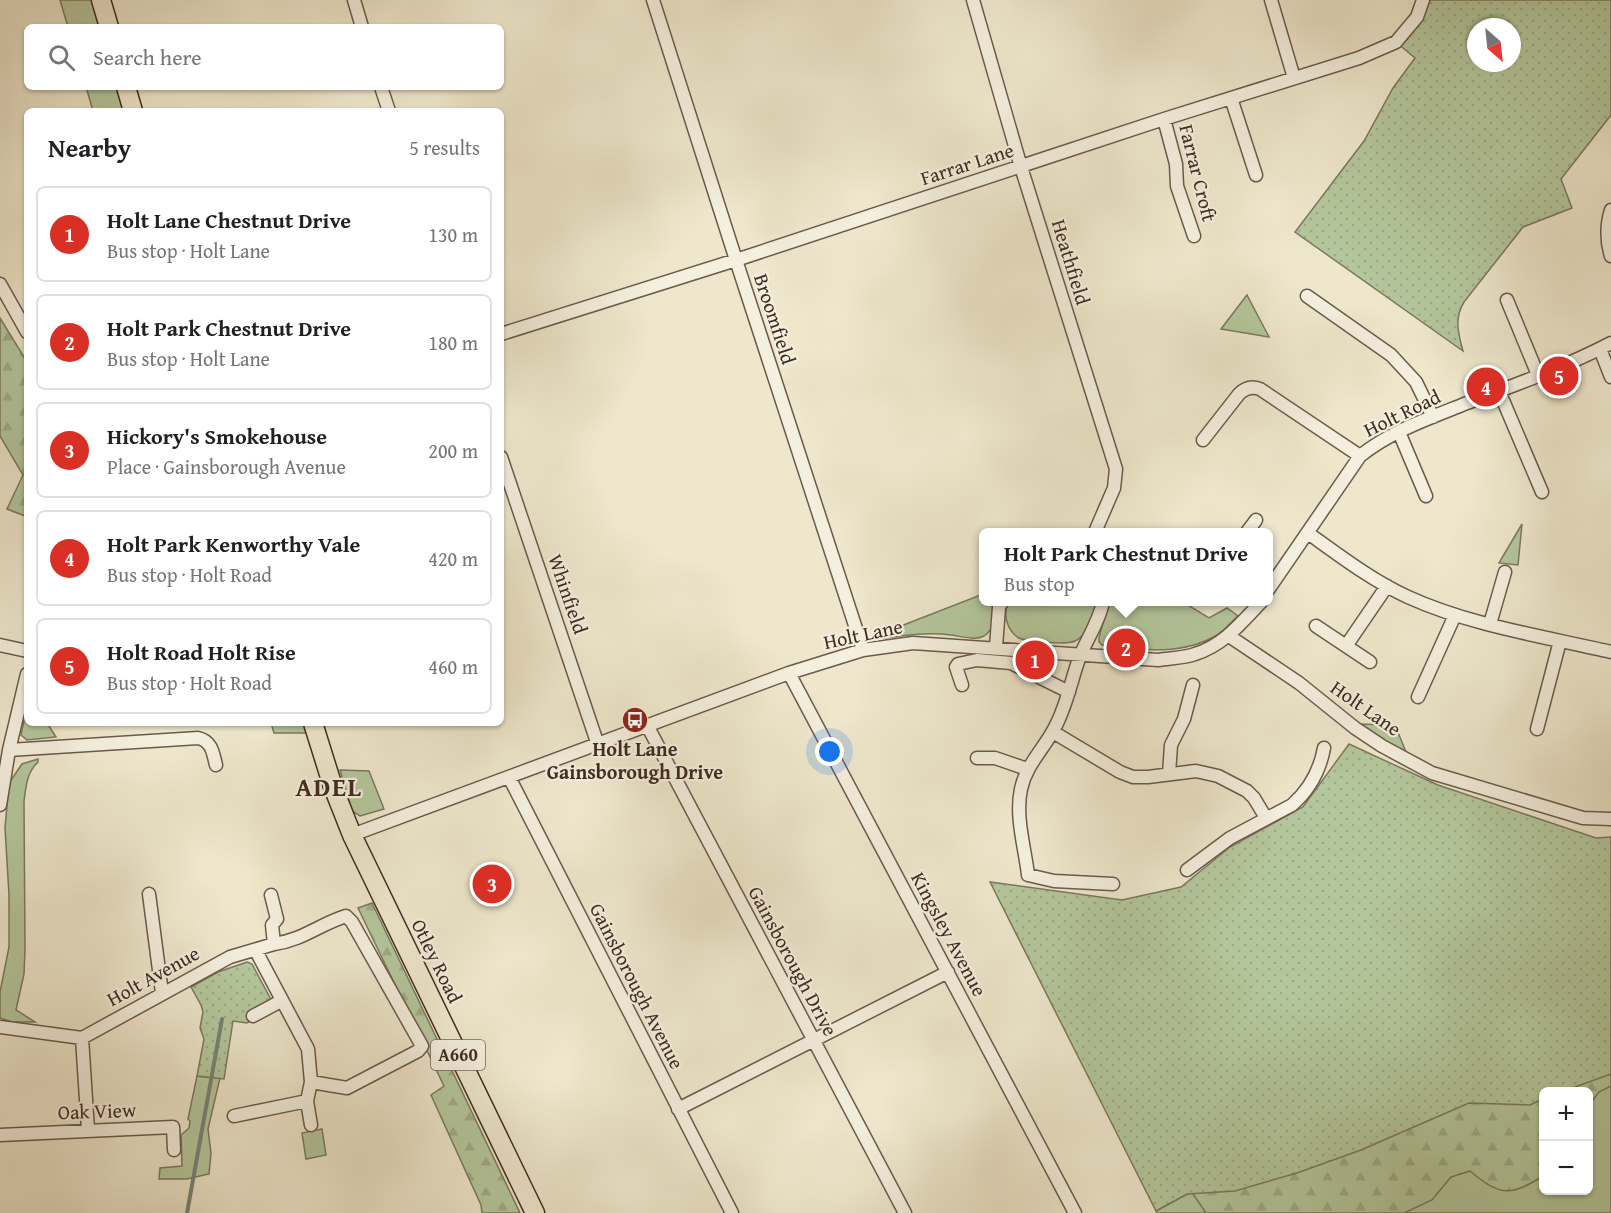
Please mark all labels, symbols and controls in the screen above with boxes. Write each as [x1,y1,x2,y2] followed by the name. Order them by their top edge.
[1467,18,1521,72] north arrow
[24,24,504,90] search box
[45,41,78,74] icon: search
[93,41,202,73] text: Search here
[1172,121,1225,225] street label: Farrar Croft
[48,128,131,167] text: Nearby
[409,133,480,162] text: 5 results
[916,135,1017,192] street label: Farrar Lane
[107,204,351,236] text: Holt Lane Chestnut Drive
[1045,215,1098,309] street label: Heathfield
[64,220,75,249] text: 1
[428,220,478,249] text: 130 m
[107,236,270,265] text: Bus stop · Holt Lane
[747,270,804,368] street label: Broomfield
[107,312,351,344] text: Holt Park Chestnut Drive
[64,328,75,357] text: 2
[428,328,478,357] text: 180 m
[107,344,270,373] text: Bus stop · Holt Lane
[1540,354,1578,398] pin: 5
[1466,364,1506,410] pin: 4
[1358,381,1445,444] street label: Holt Road
[107,420,327,452] text: Hickory's Smokehouse
[64,436,75,465] text: 3
[428,436,478,465] text: 200 m
[107,452,346,481] text: Place · Gainsborough Avenue
[107,528,360,560] text: Holt Park Kenworthy Vale
[979,528,1273,606] popup
[1004,537,1248,569] text: Holt Park Chestnut Drive
[64,544,75,573] text: 4
[428,544,478,573] text: 420 m
[541,550,596,638] street label: Whinfield
[107,560,272,589] text: Bus stop · Holt Road
[1004,569,1074,598] text: Bus stop
[821,611,905,656] street label: Holt Lane
[1106,626,1146,670] pin: 2
[107,636,296,668] text: Holt Road Holt Rise
[1016,638,1054,682] pin: 1
[64,652,75,681] text: 5
[428,652,478,681] text: 460 m
[107,668,272,697] text: Bus stop · Holt Road
[1325,673,1408,743] street label: Holt Lane
[620,705,650,735] bus stop icon: Holt Lane Gainsborough Drive
[547,734,723,786] place label: Holt Lane Gainsborough Drive
[815,737,844,766] your location
[296,767,363,806] district label: ADEL
[472,862,512,906] pin: 3
[904,866,994,1001] street label: Kingsley Avenue
[742,881,845,1041] street label: Gainsborough Drive
[583,898,692,1074] street label: Gainsborough Avenue
[405,914,470,1008] street label: Otley Road
[101,938,204,1013] street label: Holt Avenue
[431,1040,485,1070] road number: A660
[1539,1087,1593,1195] map controls
[1539,1087,1593,1141] button: +
[57,1095,137,1126] street label: Oak View
[1539,1141,1593,1195] button: −

